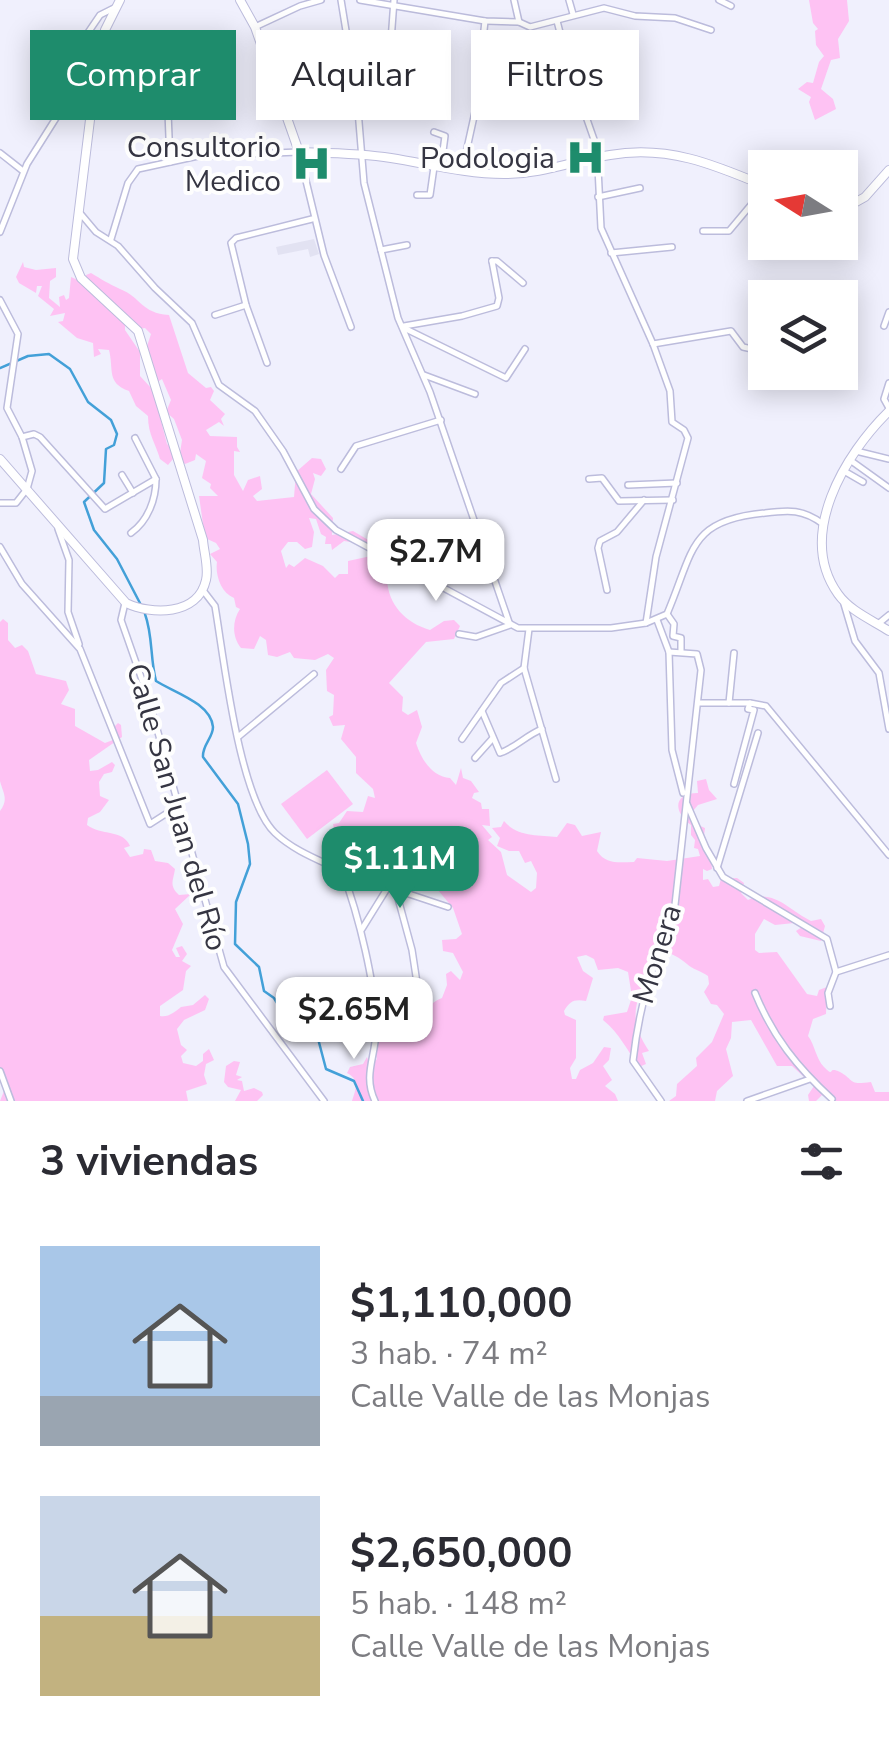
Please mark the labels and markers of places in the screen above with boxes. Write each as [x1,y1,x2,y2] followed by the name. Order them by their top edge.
[127,127,281,202] place label: Consultorio Medico
[564,137,606,179] hospital icon: Podologia
[420,138,555,179] place label: Podologia
[290,143,332,185] hospital icon: Consultorio Medico
[366,519,506,604] pin: $2.7M
[319,826,481,911] pin: $1.11M
[273,977,435,1062] pin: $2.65M

